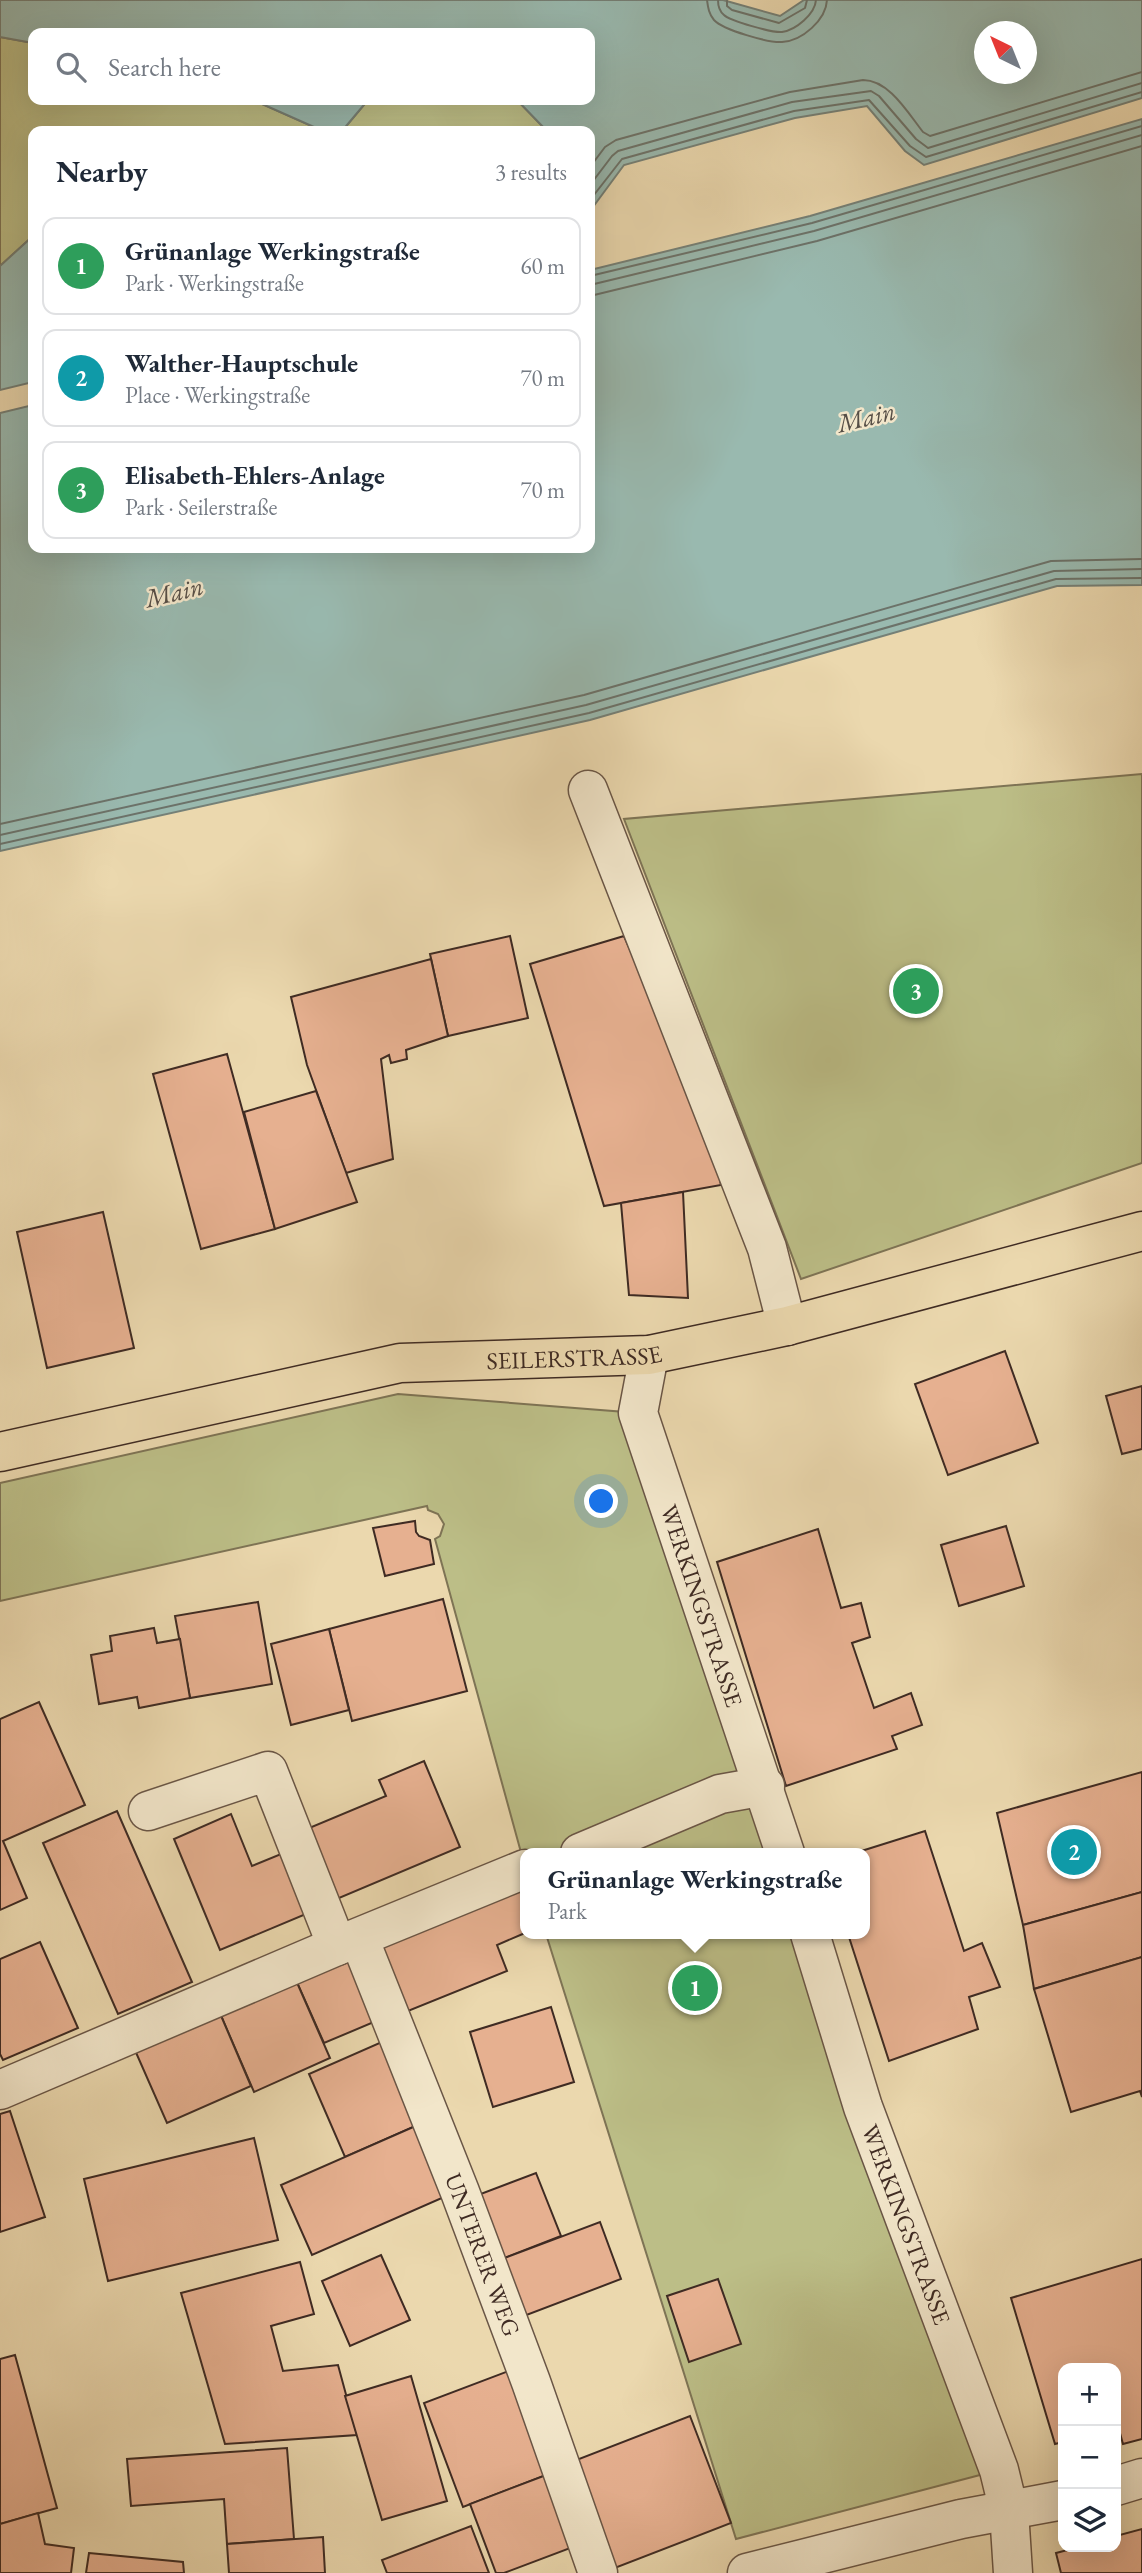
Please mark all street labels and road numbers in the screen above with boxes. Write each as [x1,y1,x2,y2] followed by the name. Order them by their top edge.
[486,1337,665,1376] street label: SEILERSTRASSE
[654,1500,751,1711] street label: WERKINGSTRASSE
[855,2120,959,2329] street label: WERKINGSTRASSE
[438,2168,528,2340] street label: UNTERER WEG

